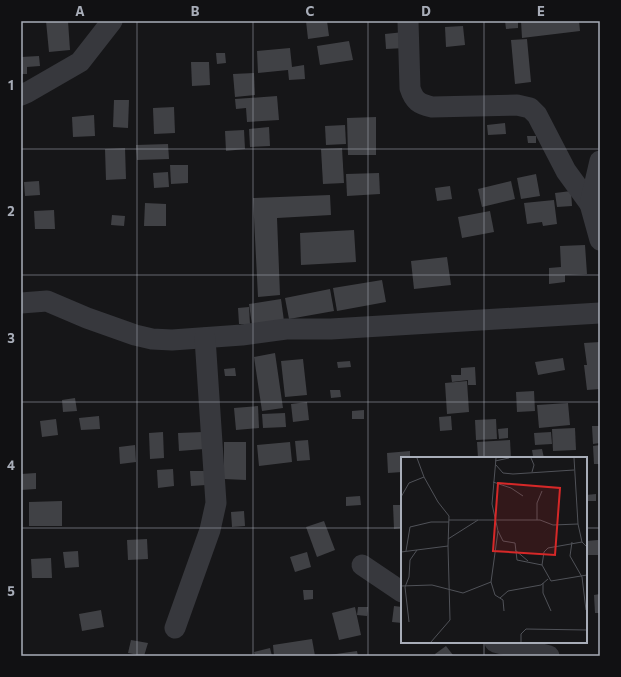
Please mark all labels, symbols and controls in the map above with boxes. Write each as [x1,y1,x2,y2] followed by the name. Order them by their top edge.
[75,3,85,19] text: A
[191,3,200,19] text: B
[306,3,315,19] text: C
[421,3,431,19] text: D
[537,3,545,19] text: E
[8,77,14,93] text: 1
[7,203,15,219] text: 2
[7,330,15,346] text: 3
[7,457,15,473] text: 4
[401,457,587,643] inset map
[7,583,15,599] text: 5

